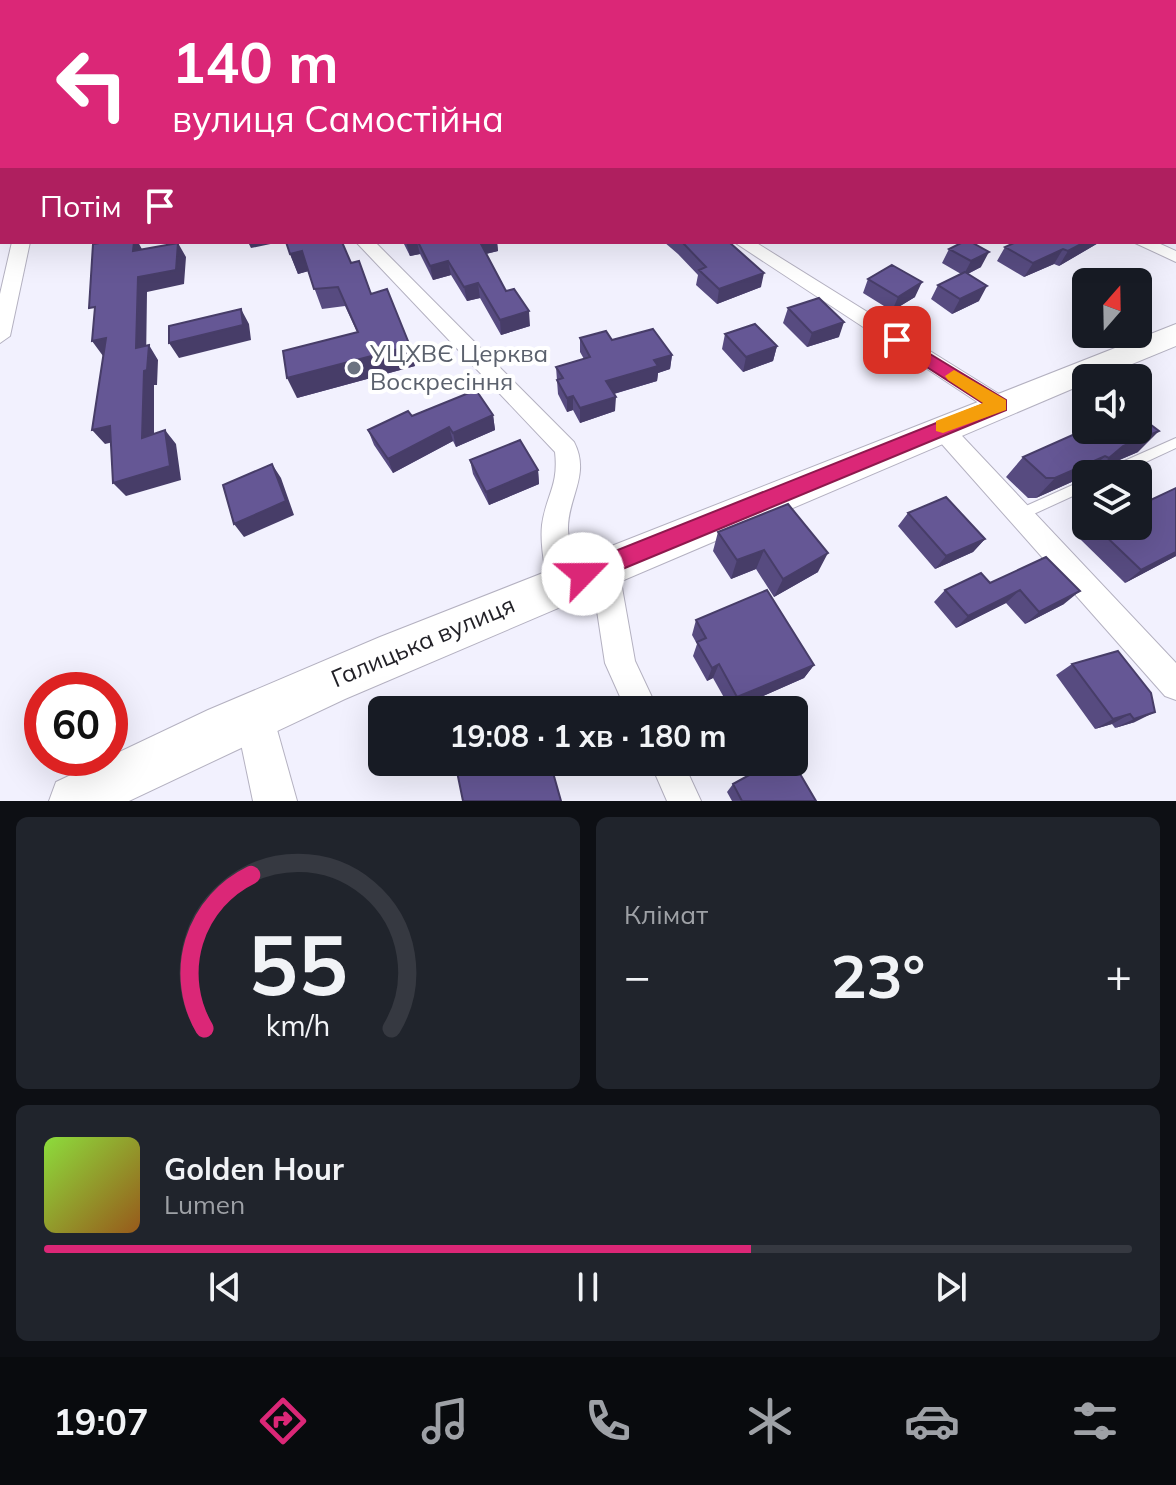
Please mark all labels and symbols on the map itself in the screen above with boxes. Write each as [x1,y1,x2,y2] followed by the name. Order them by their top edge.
[1072,268,1152,348] north arrow
[863,306,931,374] pin
[369,338,548,396] place label: УЦХВЄ Церква Воскресіння
[345,359,363,377] marker: УЦХВЄ Церква Воскресіння
[541,532,625,616] position arrow
[326,589,519,693] street label: Галицька вулиця
[24,672,128,776] speed limit sign: 60

